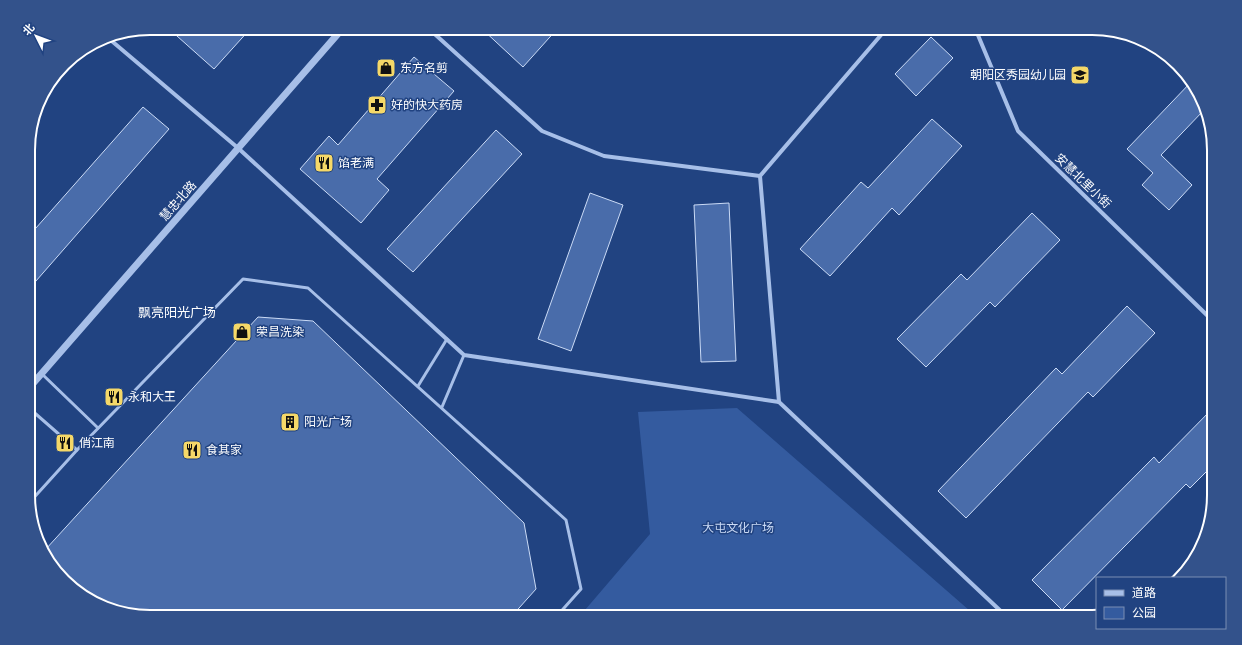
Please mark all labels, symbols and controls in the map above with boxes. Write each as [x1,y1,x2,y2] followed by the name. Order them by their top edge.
[16,16,56,56] north arrow
[21,22,37,37] text: 北
[375,57,397,79] shop icon: 东方名剪
[400,61,448,74] place label: 东方名剪
[1069,64,1091,86] school or university icon: 朝阳区秀园幼儿园
[970,68,1066,81] place label: 朝阳区秀园幼儿园
[366,94,388,116] pharmacy icon: 好的快大药房
[391,98,463,111] place label: 好的快大药房
[1053,151,1114,210] street label: 安慧北里小街
[313,152,335,174] restaurant icon: 馅老满
[338,157,374,169] place label: 馅老满
[157,178,198,223] street label: 慧忠北路
[138,306,216,320] district label: 飘亮阳光广场
[231,321,253,343] shop icon: 荣昌洗染
[256,325,304,338] place label: 荣昌洗染
[103,386,125,408] restaurant icon: 永和大王
[128,390,176,403] place label: 永和大王
[279,411,301,433] building icon: 阳光广场
[304,415,352,428] place label: 阳光广场
[54,432,76,454] restaurant icon: 俏江南
[79,437,115,449] place label: 俏江南
[181,439,203,461] restaurant icon: 食其家
[206,443,242,456] place label: 食其家
[702,521,774,534] park label: 大屯文化广场
[1096,577,1226,629] legend
[1132,586,1156,599] text: 道路
[1132,607,1156,619] text: 公园

